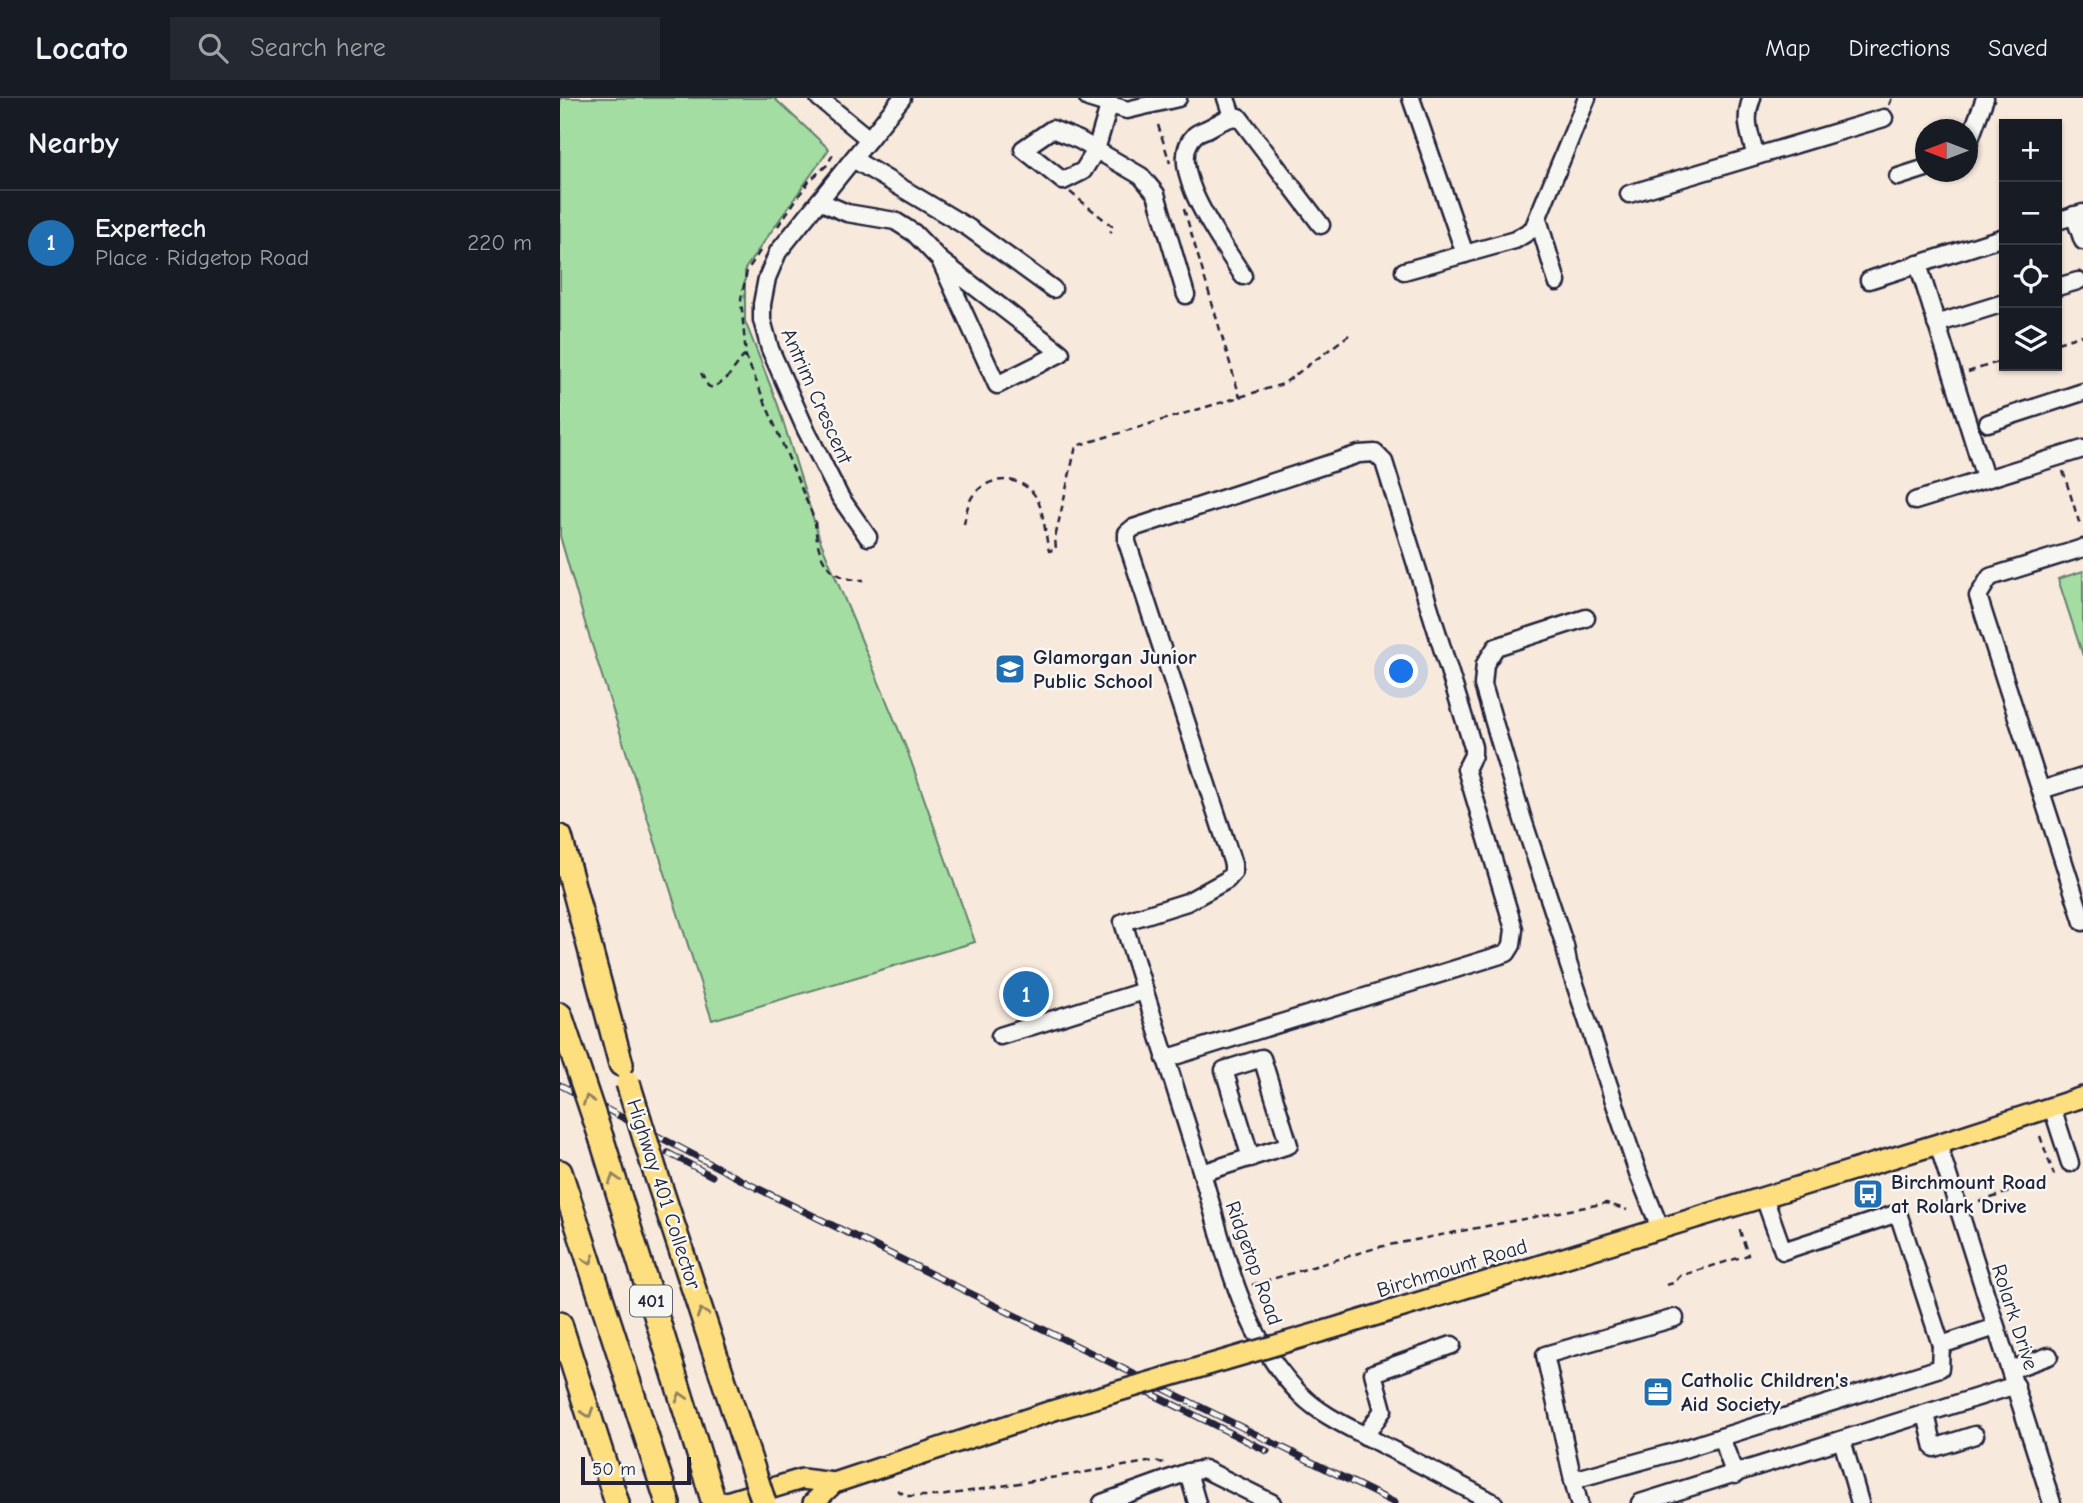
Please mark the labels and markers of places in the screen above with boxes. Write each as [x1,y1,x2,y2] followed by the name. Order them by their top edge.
[1033,645,1197,693] place label: Glamorgan Junior Public School
[993,652,1027,686] school or university icon: Glamorgan Junior Public School
[1003,968,1049,1020] pin: 1
[1891,1170,2047,1218] place label: Birchmount Road at Rolark Drive
[1851,1177,1885,1211] bus stop icon: Birchmount Road at Rolark Drive
[1681,1368,1848,1416] place label: Catholic Children's Aid Society
[1641,1375,1675,1409] office icon: Catholic Children's Aid Society

